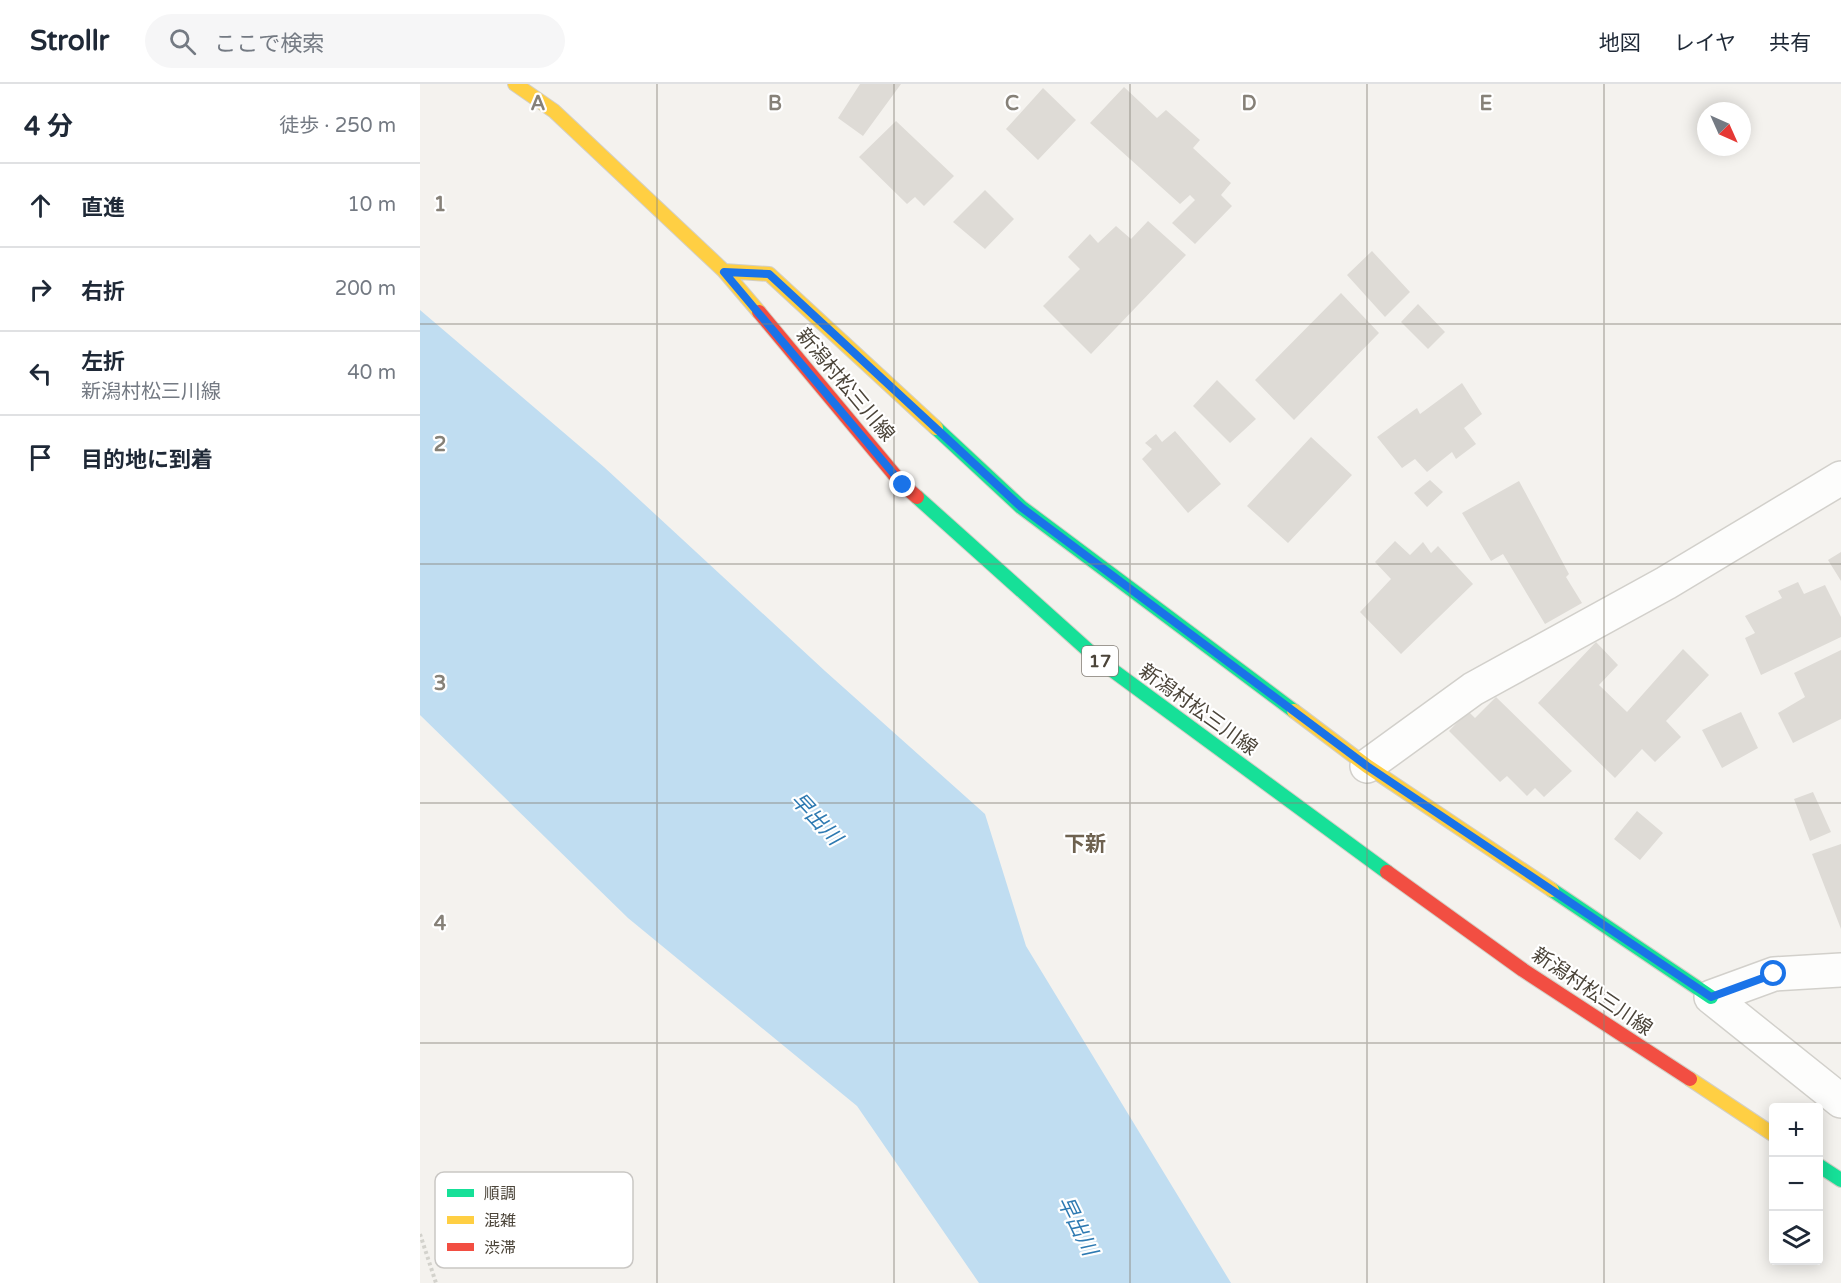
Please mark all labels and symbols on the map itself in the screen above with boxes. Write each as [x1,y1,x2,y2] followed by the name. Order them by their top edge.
[531,92,546,116] text: A
[768,92,782,116] text: B
[1005,92,1019,116] text: C
[1241,92,1257,116] text: D
[1480,92,1493,116] text: E
[1697,102,1751,156] north arrow
[434,193,446,217] text: 1
[791,324,899,446] street label: 新潟村松三川線
[434,433,446,457] text: 2
[889,471,915,497] route end
[1082,646,1118,676] road number: 17
[1134,659,1262,761] street label: 新潟村松三川線
[434,672,446,696] text: 3
[785,787,848,852] water label: 早出川
[1064,832,1106,857] district label: 下新
[434,912,447,936] text: 4
[1527,943,1657,1041] street label: 新潟村松三川線
[1760,960,1786,986] route start
[435,1172,633,1268] legend
[484,1184,516,1204] text: 順調
[1052,1192,1103,1262] water label: 早出川
[484,1211,516,1231] text: 混雑
[484,1238,516,1258] text: 渋滞

